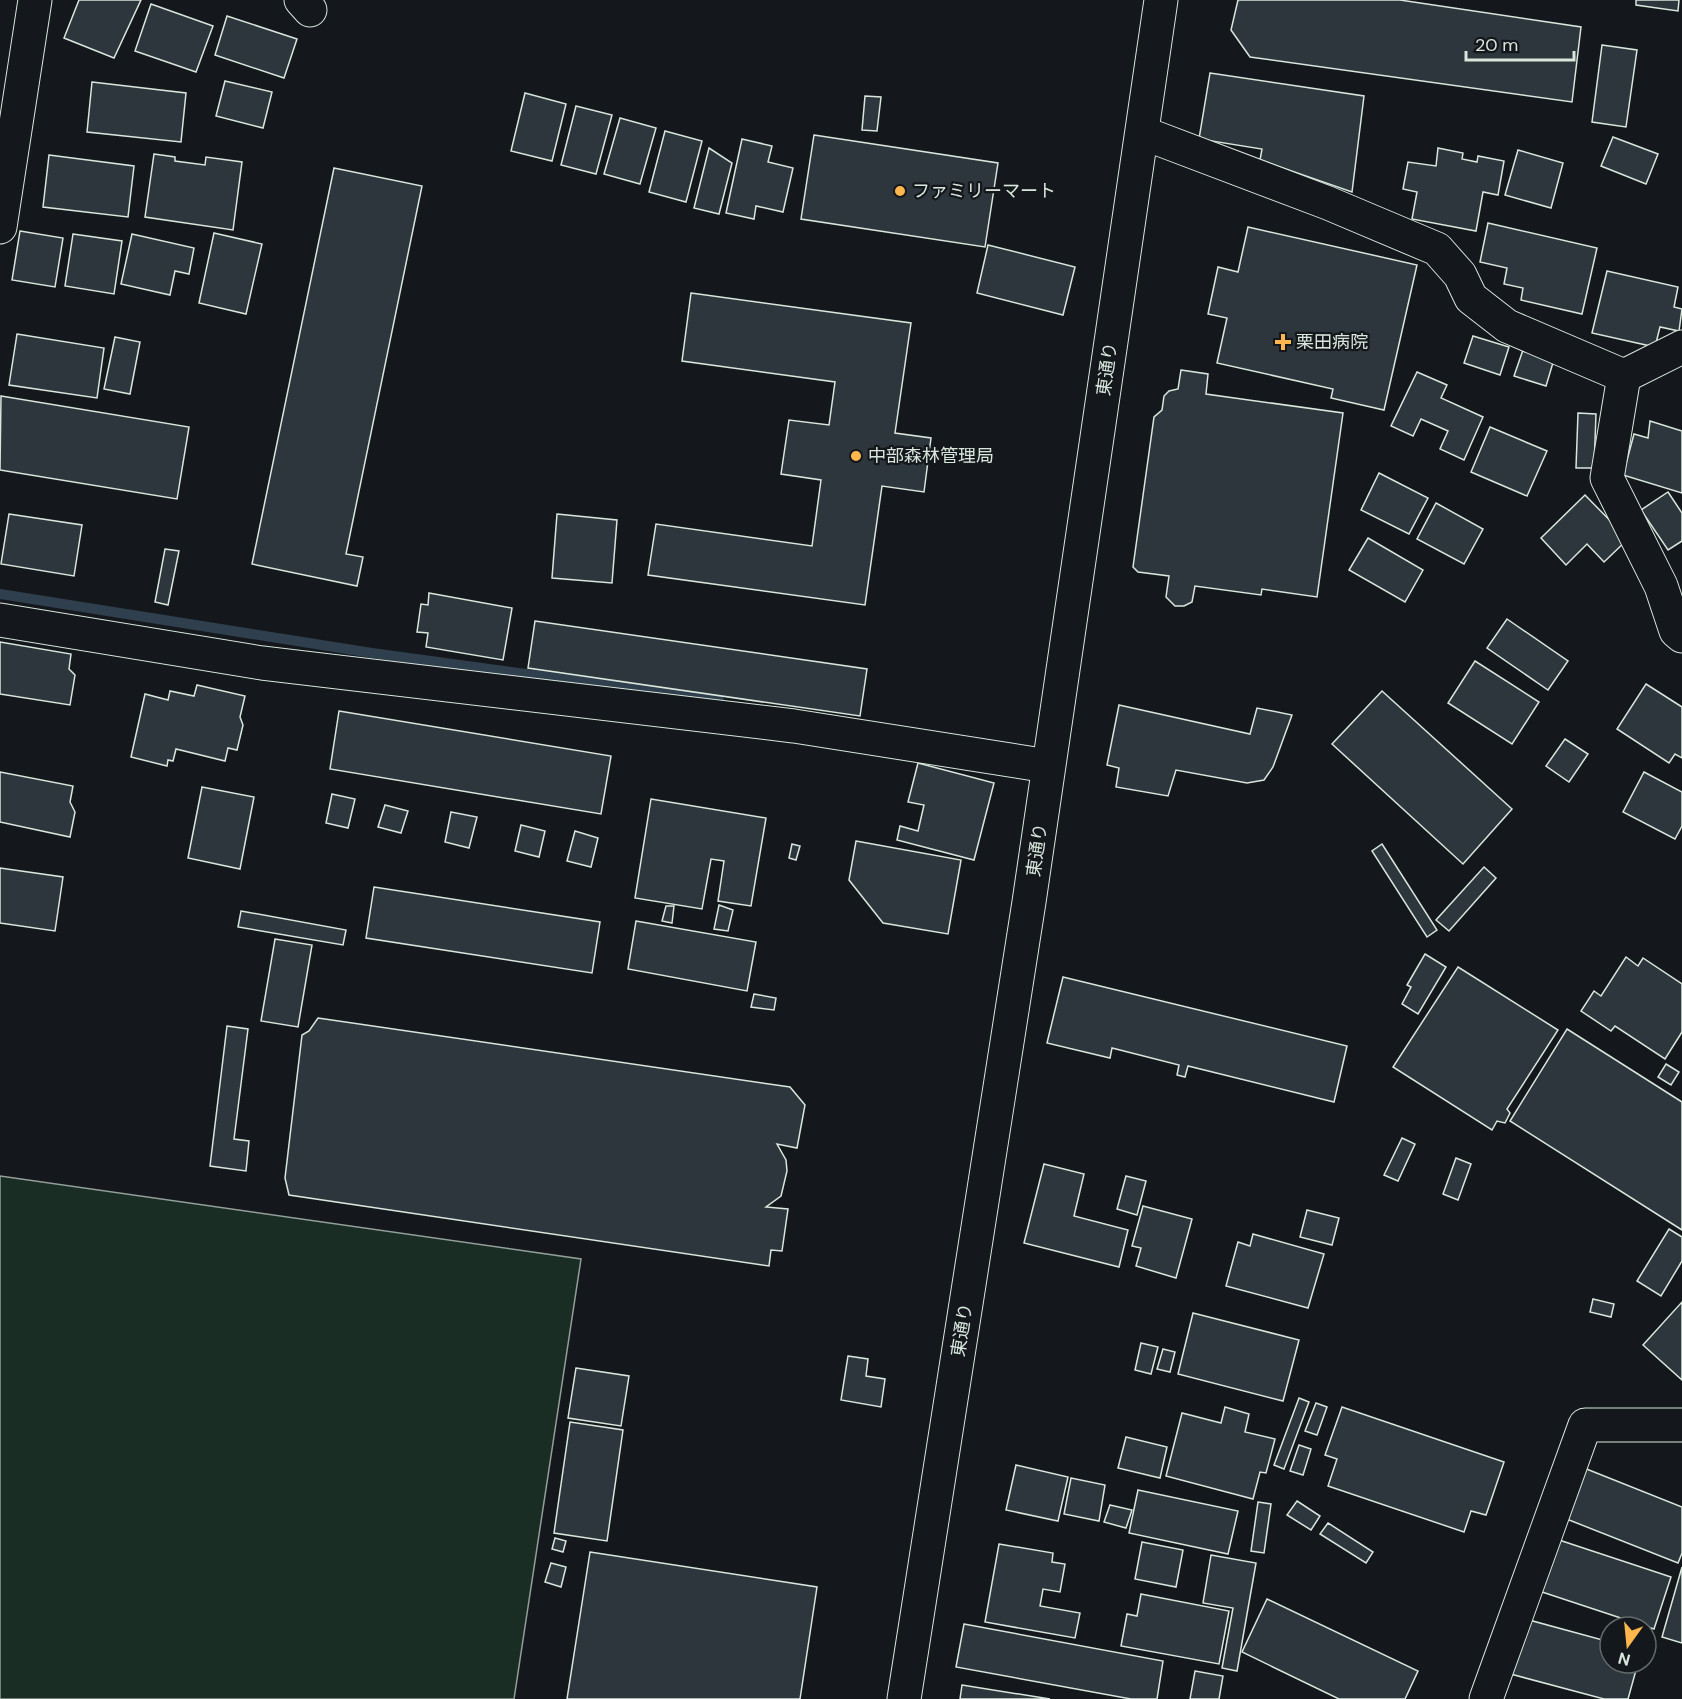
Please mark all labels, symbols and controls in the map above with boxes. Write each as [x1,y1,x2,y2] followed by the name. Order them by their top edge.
[1466,24,1574,62] scale bar
[1475,33,1518,57] text: 20 m
[912,179,1056,203] place label: ファミリーマート
[893,184,907,198] marker: ファミリーマート
[1296,330,1368,354] place label: 栗田病院
[1274,333,1292,351] marker: 栗田病院
[1091,341,1123,397] street label: 東通り
[868,444,994,468] place label: 中部森林管理局
[849,449,863,463] marker: 中部森林管理局
[1021,822,1053,878] street label: 東通り
[946,1301,978,1359] street label: 東通り
[1598,1615,1658,1675] north arrow
[1616,1647,1633,1671] text: N

